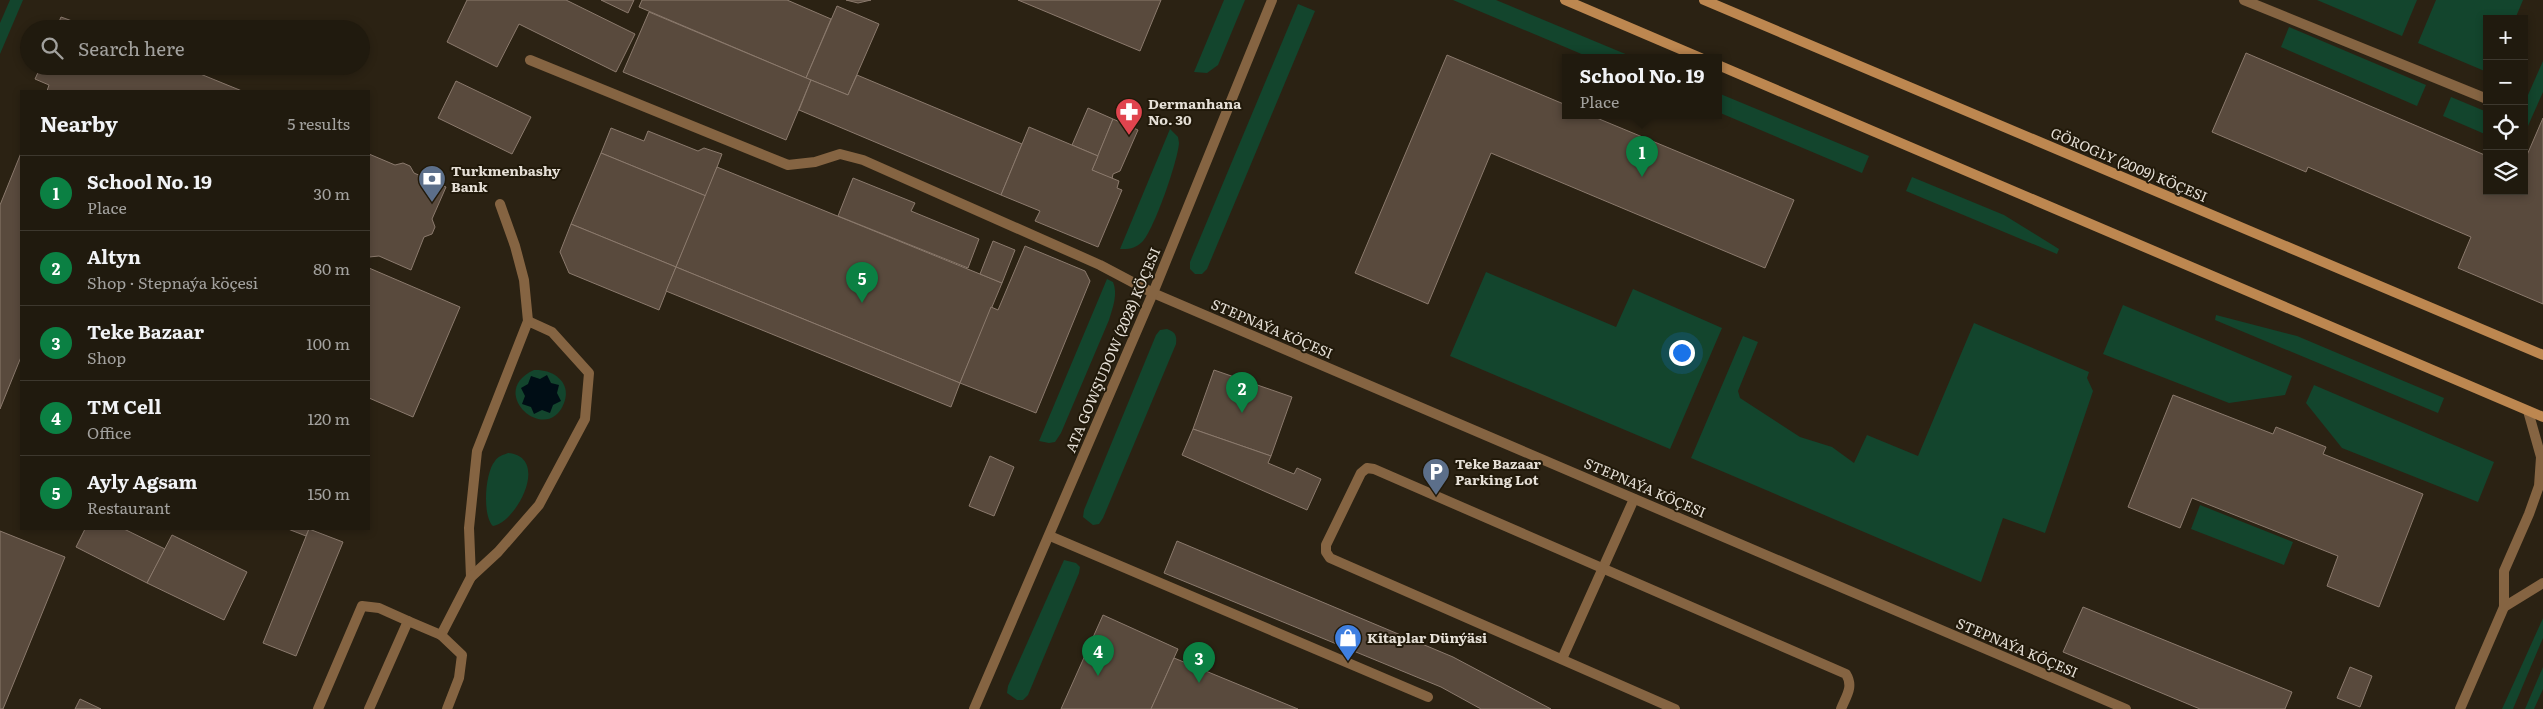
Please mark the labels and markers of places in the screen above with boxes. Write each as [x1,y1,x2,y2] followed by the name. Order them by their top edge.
[1148,93,1242,129] place label: Dermanhana No. 30
[1114,97,1144,136] pharmacy icon: Dermanhana No. 30
[1626,136,1658,177] pin: 1
[451,160,561,196] place label: Turkmenbashy Bank
[417,164,447,203] bank icon: Turkmenbashy Bank
[846,262,878,303] pin: 5
[1226,372,1258,413] pin: 2
[1455,453,1542,489] place label: Teke Bazaar Parking Lot
[1421,457,1451,496] parking icon: Teke Bazaar Parking Lot
[1333,623,1363,662] shop icon: Kitaplar Dünýäsi
[1367,627,1487,647] place label: Kitaplar Dünýäsi
[1082,635,1114,676] pin: 4
[1183,642,1215,683] pin: 3

